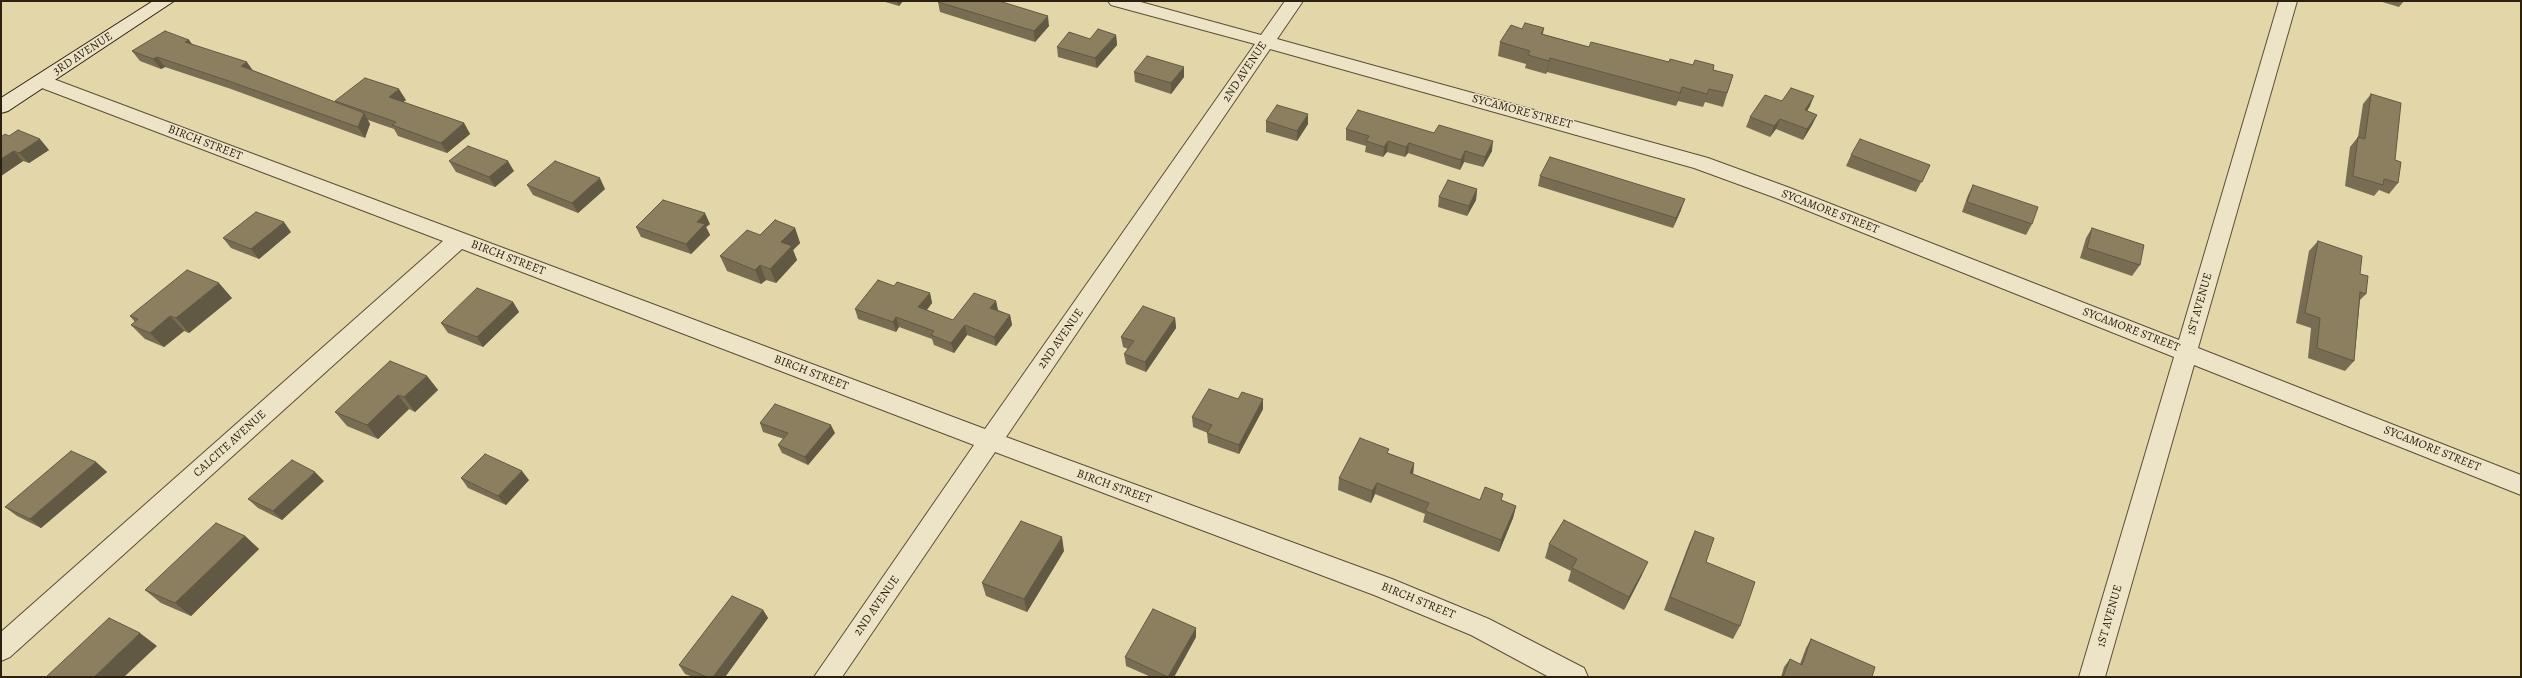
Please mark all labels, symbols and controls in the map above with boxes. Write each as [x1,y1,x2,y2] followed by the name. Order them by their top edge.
[51,29,115,79] street label: 3RD AVENUE
[1219,39,1271,105] street label: 2ND AVENUE
[1470,92,1574,132] street label: SYCAMORE STREET
[166,122,244,164] street label: BIRCH STREET
[1779,187,1881,237] street label: SYCAMORE STREET
[469,237,547,279] street label: BIRCH STREET
[2184,271,2216,337] street label: 1ST AVENUE
[2080,305,2182,355] street label: SYCAMORE STREET
[1035,306,1087,372] street label: 2ND AVENUE
[772,352,850,394] street label: BIRCH STREET
[191,408,269,480] street label: CALCITE AVENUE
[2381,423,2483,475] street label: SYCAMORE STREET
[1075,467,1153,507] street label: BIRCH STREET
[851,573,903,639] street label: 2ND AVENUE
[1379,580,1457,622] street label: BIRCH STREET
[2094,583,2126,649] street label: 1ST AVENUE

